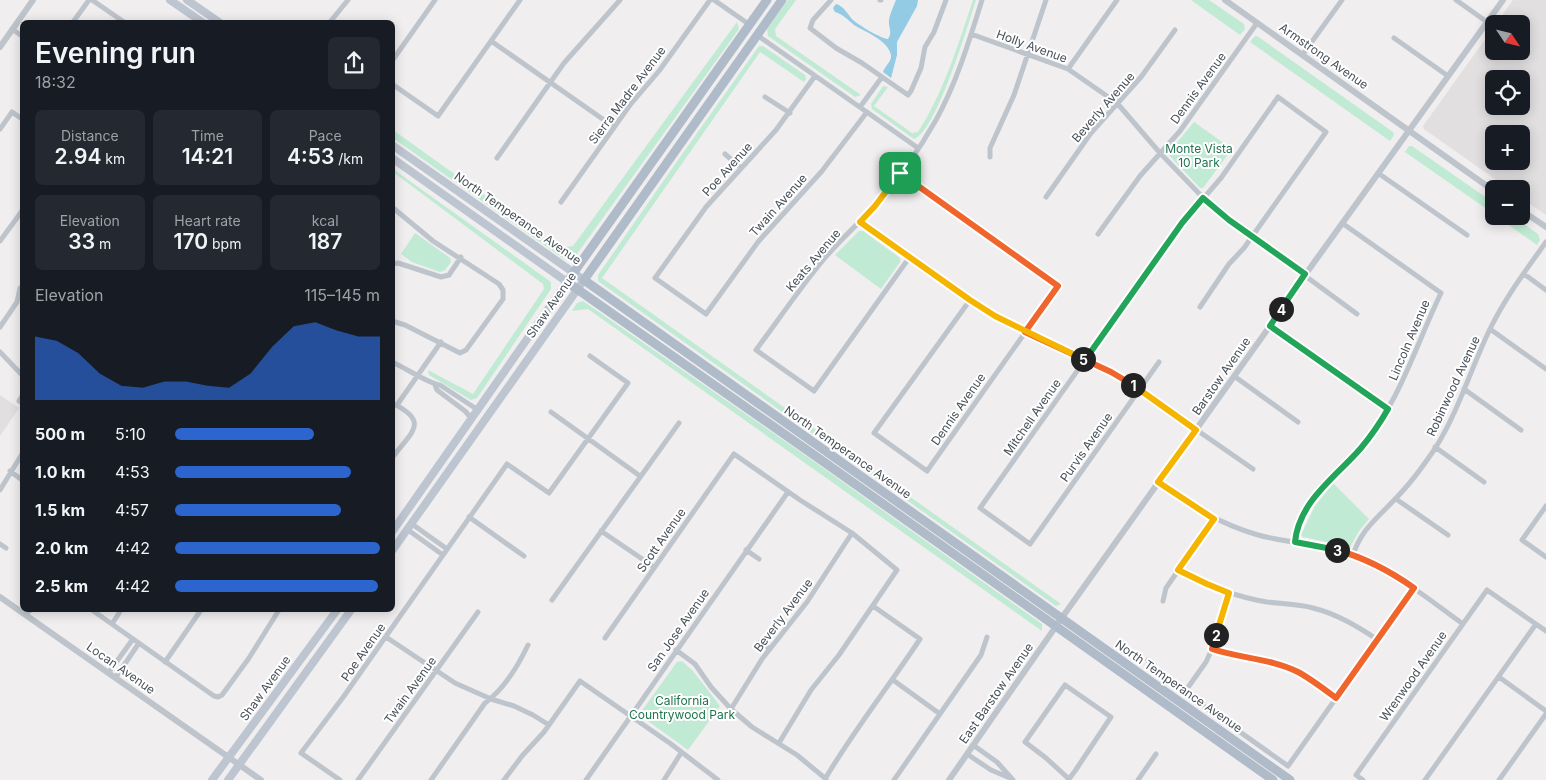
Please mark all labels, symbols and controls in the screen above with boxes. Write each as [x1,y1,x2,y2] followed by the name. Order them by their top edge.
[1485,15,1530,60] north arrow
[1485,15,1530,225] map controls
[1277,20,1371,92] street label: Armstrong Avenue
[995,26,1069,66] street label: Holly Avenue
[35,36,196,70] text: Evening run
[328,37,380,89] button: share
[585,43,669,147] street label: Sierra Madre Avenue
[1167,49,1229,127] street label: Dennis Avenue
[1068,69,1138,145] street label: Beverly Avenue
[1485,70,1530,115] button: locate
[35,72,76,92] text: 18:32
[1485,125,1530,170] button: +
[61,127,119,144] text: Distance
[191,127,224,144] text: Time
[309,127,342,144] text: Pace
[699,139,755,199] street label: Poe Avenue
[1165,141,1233,170] park label: Monte Vista 10 Park
[54,144,101,169] text: 2.94
[182,144,233,169] text: 14:21
[287,144,334,169] text: 4:53
[101,150,125,167] text: km
[334,150,363,167] text: /km
[879,152,921,194] pin
[886,159,914,187] icon: arrive
[452,168,584,268] street label: North Temperance Avenue
[746,171,810,239] street label: Twain Avenue
[1485,180,1530,225] button: −
[60,212,120,229] text: Elevation
[174,212,241,229] text: Heart rate
[312,212,339,229] text: kcal
[782,226,844,294] street label: Keats Avenue
[68,229,95,254] text: 33
[174,229,208,254] text: 170
[308,229,342,254] text: 187
[95,235,111,252] text: m
[208,235,241,252] text: bpm
[523,269,579,341] street label: Shaw Avenue
[35,285,104,305] text: Elevation
[304,285,380,305] text: 115–145 m
[1268,296,1294,322] pin: 4
[1385,297,1433,383] street label: Lincoln Avenue
[1277,301,1286,318] text: 4
[1423,333,1483,439] street label: Robinwood Avenue
[1189,334,1253,418] street label: Barstow Avenue
[1070,346,1096,372] pin: 5
[1079,351,1088,368] text: 5
[928,370,988,448] street label: Dennis Avenue
[1120,372,1146,398] pin: 1
[1000,376,1064,458] street label: Mitchell Avenue
[1130,377,1137,394] text: 1
[782,402,914,502] street label: North Temperance Avenue
[1057,410,1115,484] street label: Purvis Avenue
[35,424,85,444] text: 500 m
[115,424,146,444] text: 5:10
[35,462,85,482] text: 1.0 km
[115,462,150,482] text: 4:53
[35,500,85,520] text: 1.5 km
[115,500,149,520] text: 4:57
[633,505,689,575] street label: Scott Avenue
[35,538,88,558] text: 2.0 km
[115,538,150,558] text: 4:42
[1324,538,1350,562] pin: 3
[1333,542,1342,559] text: 3
[751,575,815,655] street label: Beverly Avenue
[35,576,88,596] text: 2.5 km
[115,576,150,596] text: 4:42
[644,586,712,674] street label: San Jose Avenue
[338,620,388,684] street label: Poe Avenue
[1204,622,1228,648] pin: 2
[1212,627,1221,644] text: 2
[1376,628,1450,724] street label: Wrenwood Avenue
[1113,636,1245,736] street label: North Temperance Avenue
[84,639,158,697] street label: Locan Avenue
[956,640,1036,746] street label: East Barstow Avenue
[236,652,294,724] street label: Shaw Avenue
[381,654,439,726] street label: Twain Avenue
[629,693,735,722] park label: California Countrywood Park

